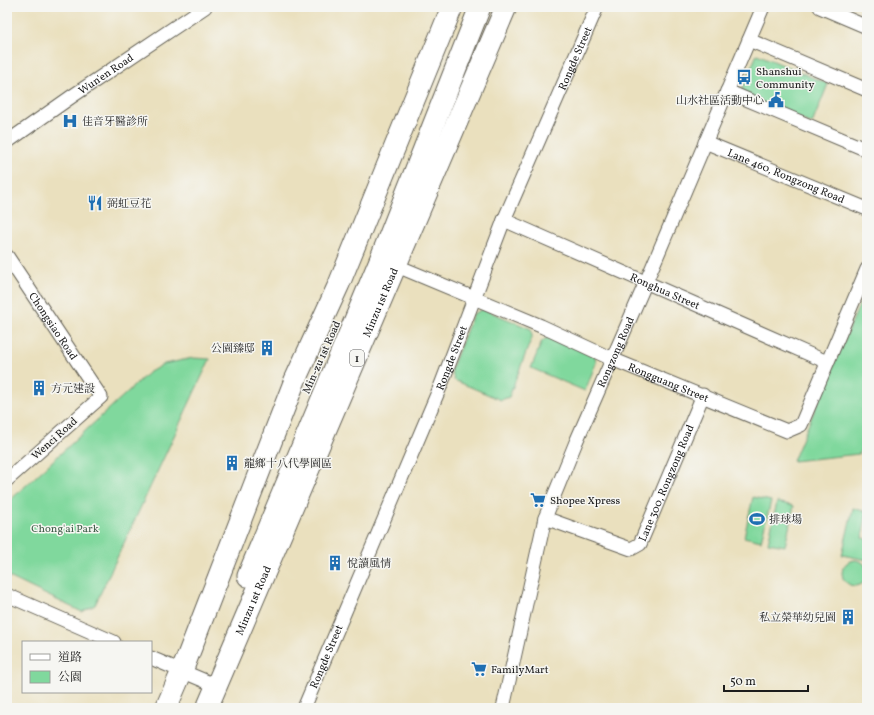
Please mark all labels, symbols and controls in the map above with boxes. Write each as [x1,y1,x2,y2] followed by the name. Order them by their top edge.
[556,25,597,93] street label: Rongde Street
[76,51,137,99] street label: Wun'en Road
[756,65,814,93] place label: Shanshui Community
[735,68,753,86] bus stop icon: Shanshui Community
[767,91,785,109] public building icon: 山水社區活動中心
[676,94,764,109] place label: 山水社區活動中心
[61,112,79,130] hospital icon: 佳音牙醫診所
[82,115,148,130] place label: 佳音牙醫診所
[725,146,847,208] street label: Lane 460, Rongzong Road
[86,194,104,212] restaurant icon: 弼虹豆花
[107,197,151,212] place label: 弼虹豆花
[360,266,403,340] street label: Minzu 1st Road
[627,270,702,314] street label: Ronghua Street
[24,290,80,363] street label: Chongsiao Road
[595,315,639,390] street label: Rongzong Road
[300,319,345,397] street label: Min-zu 1st Road
[434,324,472,393] street label: Rongde Street
[258,339,276,357] building icon: 公園臻邸
[211,342,255,357] place label: 公園臻邸
[350,350,364,366] road number: 1
[625,360,711,407] street label: Rongguang Street
[30,379,48,397] building icon: 方元建設
[51,382,95,397] place label: 方元建設
[29,414,81,464] street label: Wenci Road
[636,423,699,544] street label: Lane 300, Rongzong Road
[223,454,241,472] building icon: 龍鄉十八代學園區
[244,457,332,472] place label: 龍鄉十八代學園區
[529,491,547,509] supermarket icon: Shopee Xpress
[550,494,621,509] place label: Shopee Xpress
[748,510,766,528] sports icon: 排球場
[769,513,802,528] place label: 排球場
[31,522,99,537] park label: Chong'ai Park
[326,554,344,572] building icon: 悅讀風情
[347,557,391,572] place label: 悅讀風情
[233,564,276,638] street label: Minzu 1st Road
[839,608,857,626] building icon: 私立榮華幼兒園
[759,611,836,626] place label: 私立榮華幼兒園
[307,623,347,691] street label: Rongde Street
[22,641,152,693] legend
[58,650,82,666] text: 道路
[470,660,488,678] supermarket icon: FamilyMart
[491,663,549,678] place label: FamilyMart
[724,667,808,693] scale bar
[58,670,82,686] text: 公園
[730,674,756,690] text: 50 m

